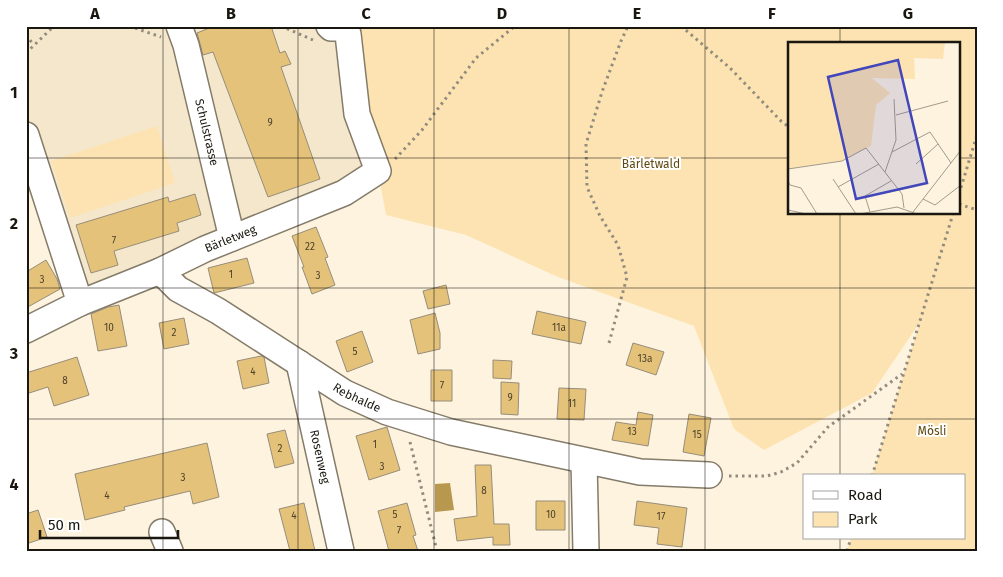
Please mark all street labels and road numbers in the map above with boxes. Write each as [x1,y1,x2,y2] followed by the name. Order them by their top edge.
[192,98,222,167] street label: Schulstrasse
[203,222,259,255] street label: Bärletweg
[330,380,383,415] street label: Rebhalde
[307,428,333,486] street label: Rosenweg

